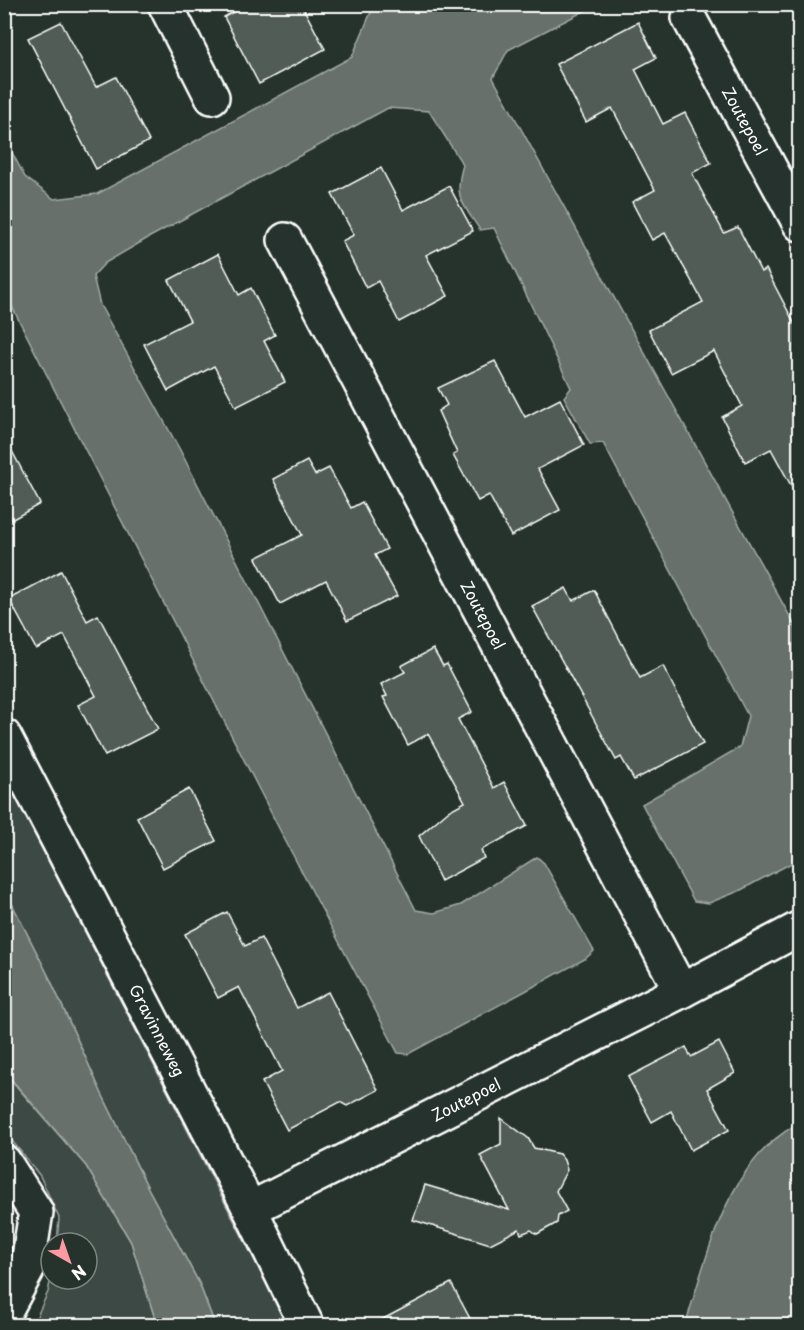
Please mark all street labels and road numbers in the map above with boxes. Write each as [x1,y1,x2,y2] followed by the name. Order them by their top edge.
[717,82,774,159] street label: Zoutepoel
[456,576,512,653] street label: Zoutepoel
[124,980,192,1081] street label: Gravinneweg
[427,1071,504,1126] street label: Zoutepoel

